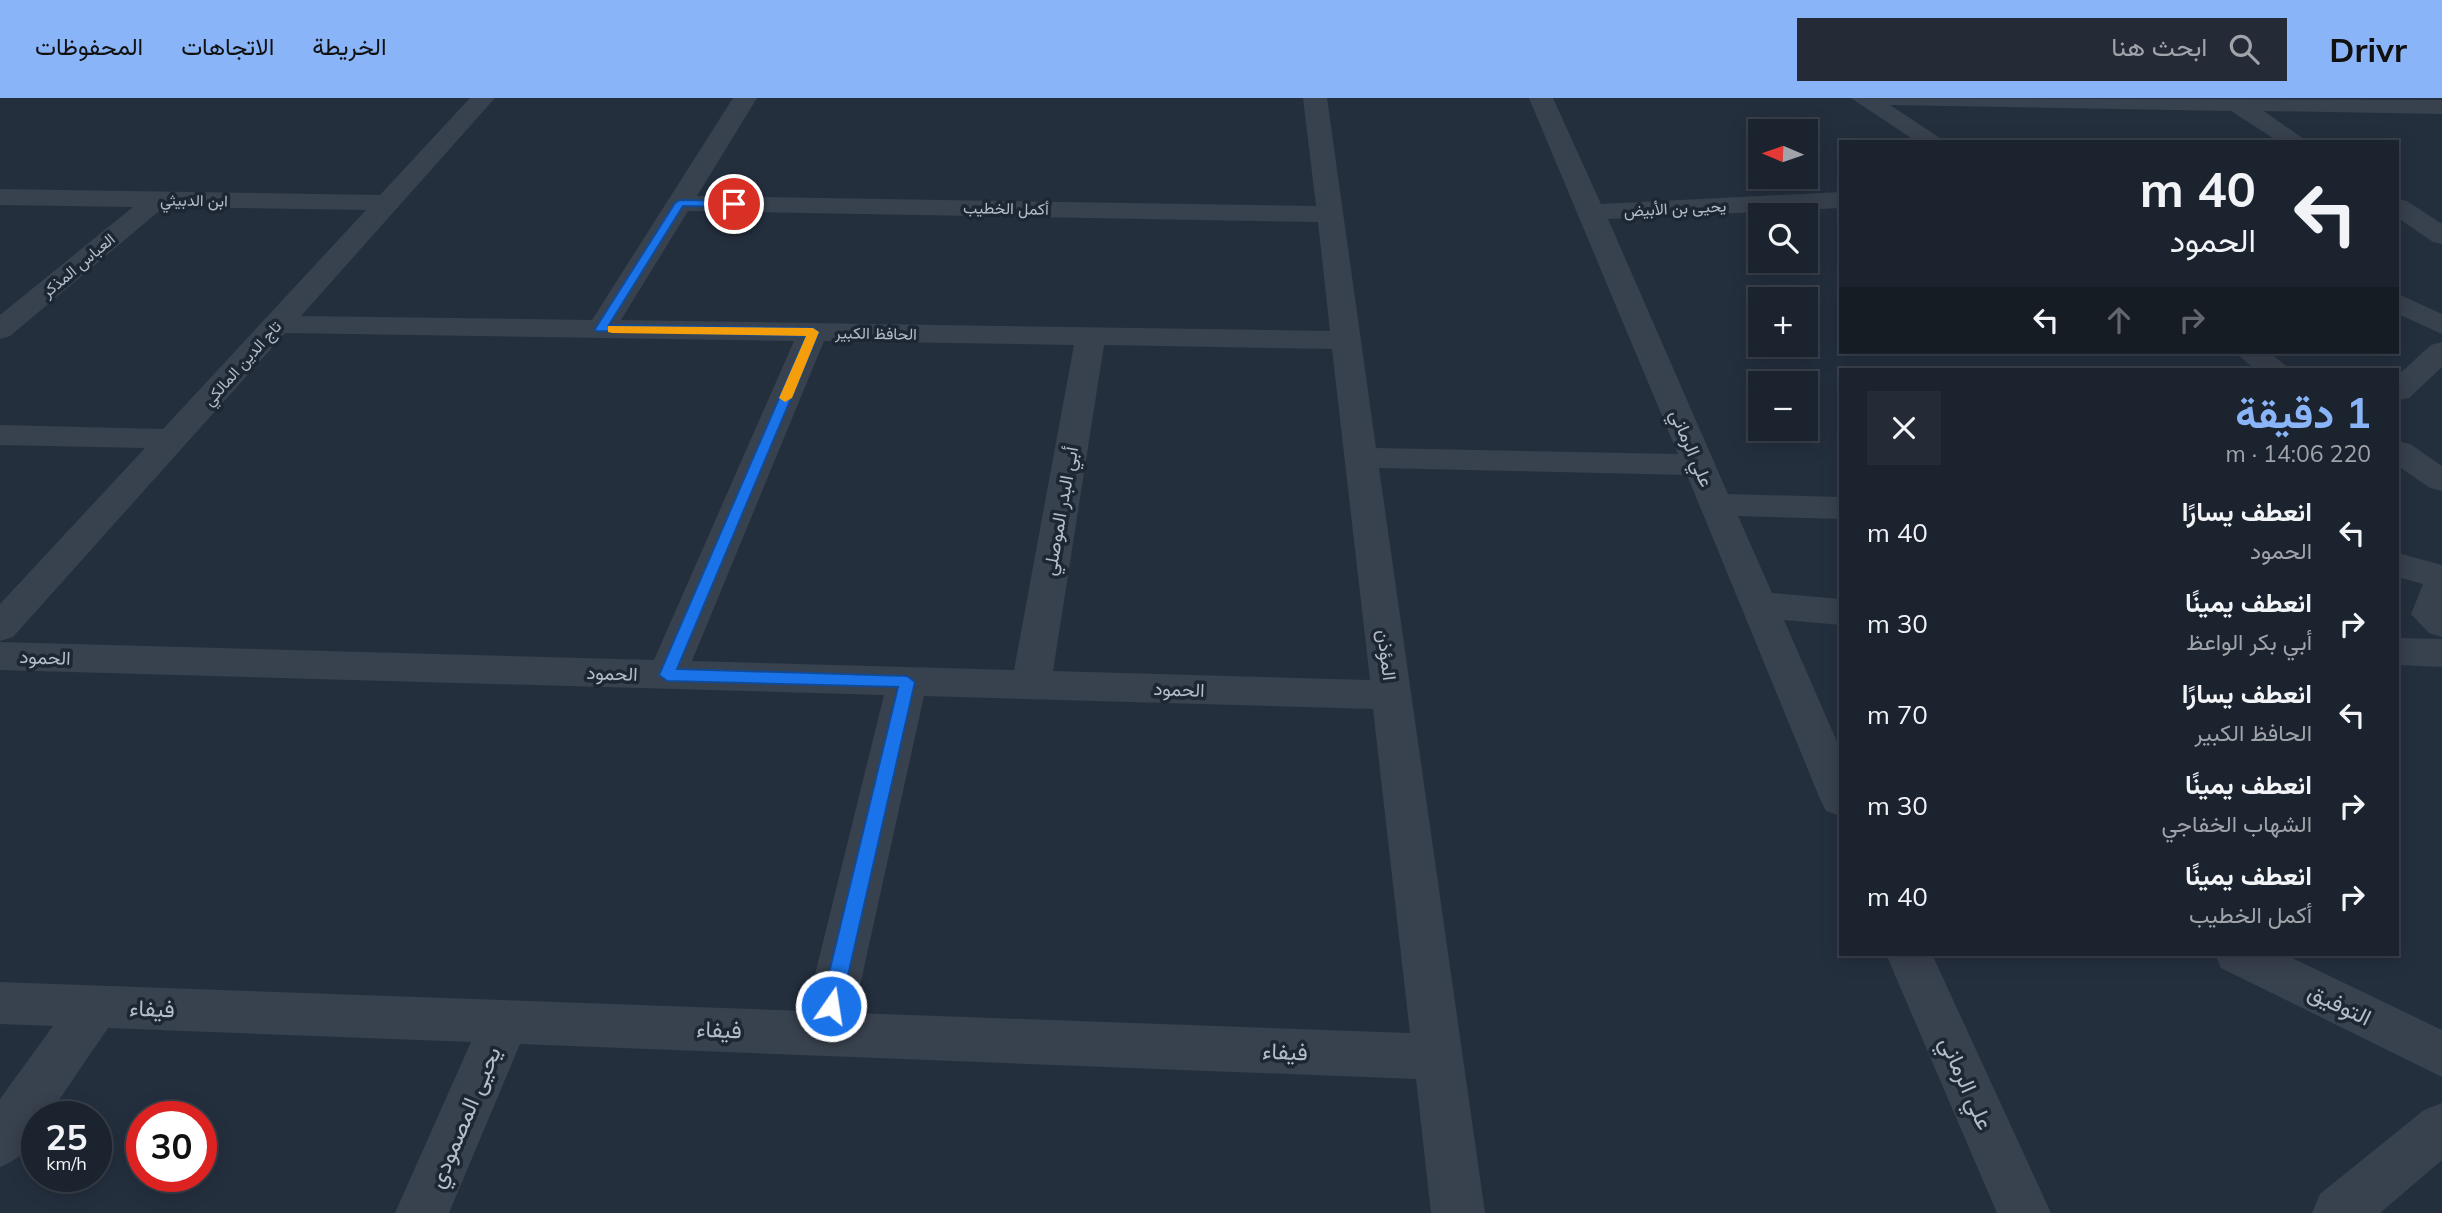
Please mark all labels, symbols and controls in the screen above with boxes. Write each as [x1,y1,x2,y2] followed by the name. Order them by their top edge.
[1797,18,2287,81] search box
[2329,29,2407,70] text: Drivr
[2111,30,2207,63] text: ابحث هنا
[2225,30,2263,68] icon: search
[35,31,143,61] text: المحفوظات
[181,31,274,61] text: الاتجاهات
[312,31,387,61] text: الخريطة
[1748,119,1818,189] north arrow
[1748,119,1818,441] map controls
[2140,158,2256,219] text: 40 m
[2280,168,2371,259] icon: left
[704,174,764,234] pin
[715,185,753,223] icon: arrive
[160,189,228,215] street label: ابن الدبيثي
[1623,195,1727,222] street label: يحيى بن الأبيض
[963,197,1049,220] street label: أكمل الخطيب
[1748,203,1818,273] button: search
[2170,220,2256,260] text: الحمود
[37,229,119,303] street label: العباس المذكر
[1748,287,1818,357] button: +
[2027,301,2065,339] icon: left
[2100,301,2138,339] icon: ahead
[2173,301,2211,339] icon: right
[199,316,288,412] street label: تاج الدين المالكي
[834,322,917,345] street label: الحافظ الكبير
[1748,371,1818,441] button: −
[2235,386,2371,439] text: 1 دقيقة
[1867,391,1941,465] button: close
[1661,406,1719,492] street label: علي الرماني
[2226,439,2371,468] text: 220 m · 14:06
[1037,445,1087,578] street label: أبي البدر الموصلي
[2182,495,2312,528] text: انعطف يسارًا
[2333,514,2371,552] icon: left
[1867,516,1928,549] text: 40 m
[2250,536,2312,565] text: الحمود
[2185,586,2312,619] text: انعطف يمينًا
[2333,605,2371,643] icon: right
[1867,607,1928,640] text: 30 m
[2186,627,2312,656] text: أبي بكر الواعظ
[1372,628,1402,682] street label: المؤذن
[19,644,71,670] street label: الحمود
[586,660,638,686] street label: الحمود
[1153,676,1205,702] street label: الحمود
[2182,677,2312,710] text: انعطف يسارًا
[2333,696,2371,734] icon: left
[1867,698,1928,731] text: 70 m
[2195,718,2312,747] text: الحافظ الكبير
[2185,768,2312,801] text: انعطف يمينًا
[2333,787,2371,825] icon: right
[1867,789,1928,822] text: 30 m
[2162,809,2312,838] text: الشهاب الخفاجي
[2185,859,2312,892] text: انعطف يمينًا
[2333,878,2371,916] icon: right
[1867,880,1928,913] text: 40 m
[2189,900,2312,929] text: أكمل الخطيب
[794,969,868,1043] position arrow
[2303,976,2376,1033] street label: التوفيق
[129,993,175,1023] street label: فيفاء
[696,1014,742,1044] street label: فيفاء
[1929,1032,2000,1136] street label: علي الرماني
[1262,1036,1308,1066] street label: فيفاء
[421,1042,511,1194] street label: يحيى المصمودي
[126,1101,217,1192] speed limit sign: 30
[45,1115,88,1159] text: 25
[46,1152,87,1175] text: km/h

